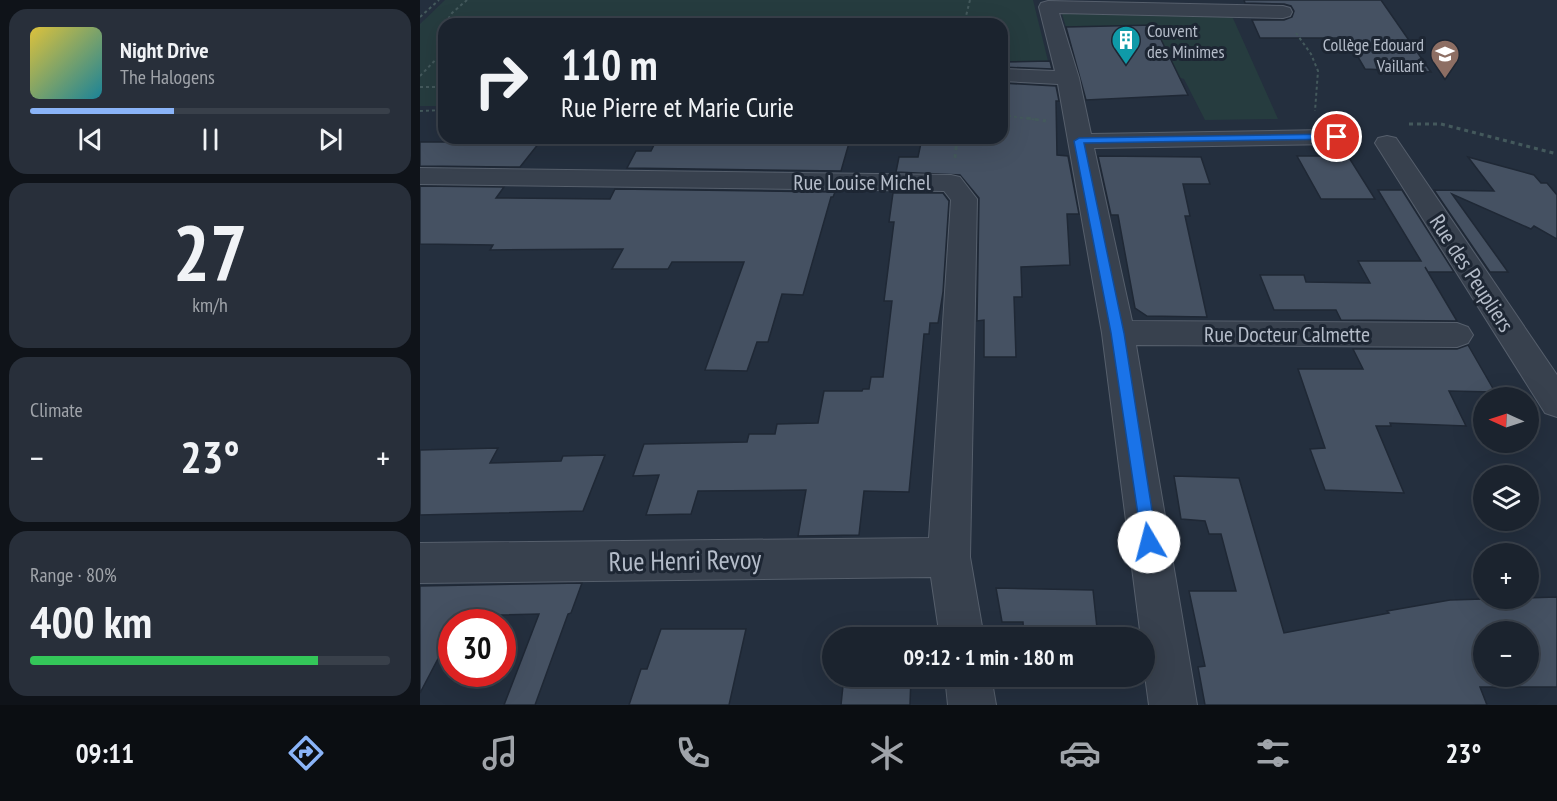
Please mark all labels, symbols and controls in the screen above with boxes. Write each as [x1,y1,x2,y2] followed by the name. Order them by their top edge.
[1147,19,1225,63] place label: Couvent des Minimes
[1110,24,1142,66] building icon: Couvent des Minimes
[1323,33,1424,77] place label: Collège Edouard Vaillant
[120,36,209,64] text: Night Drive
[561,37,658,92] text: 110 m
[1429,38,1461,80] school or university icon: Collège Edouard Vaillant
[462,42,540,120] icon: right
[120,64,215,90] text: The Halogens
[561,90,794,124] text: Rue Pierre et Marie Curie
[1311,111,1362,162] pin
[1320,120,1353,153] icon: arrive
[74,123,107,156] icon: previous
[194,123,227,156] icon: pause
[314,123,347,156] icon: next
[793,168,932,196] street label: Rue Louise Michel
[173,202,247,303] text: 27
[1424,209,1520,337] street label: Rue des Peupliers
[192,292,228,318] text: km/h
[1204,320,1370,348] street label: Rue Docteur Calmette
[1473,387,1539,453] north arrow
[1473,387,1539,687] map controls
[30,397,83,423] text: Climate
[180,427,240,485] text: 23°
[30,436,44,479] text: −
[376,436,390,479] text: +
[1473,465,1539,531] button: layers
[1117,510,1181,574] position arrow
[608,542,762,578] street label: Rue Henri Revoy
[1473,543,1539,609] button: +
[30,562,117,588] text: Range · 80%
[30,592,152,650] text: 400 km
[438,609,516,687] speed limit sign: 30
[1473,621,1539,687] button: −
[903,643,1074,671] text: 09:12 · 1 min · 180 m
[285,732,327,774] icon: directions
[479,732,521,774] icon: music
[672,732,714,774] icon: phone
[866,732,908,774] icon: climate
[1059,732,1101,774] icon: car
[1252,732,1294,774] icon: filters
[76,736,134,770] text: 09:11
[1446,736,1481,770] text: 23°

